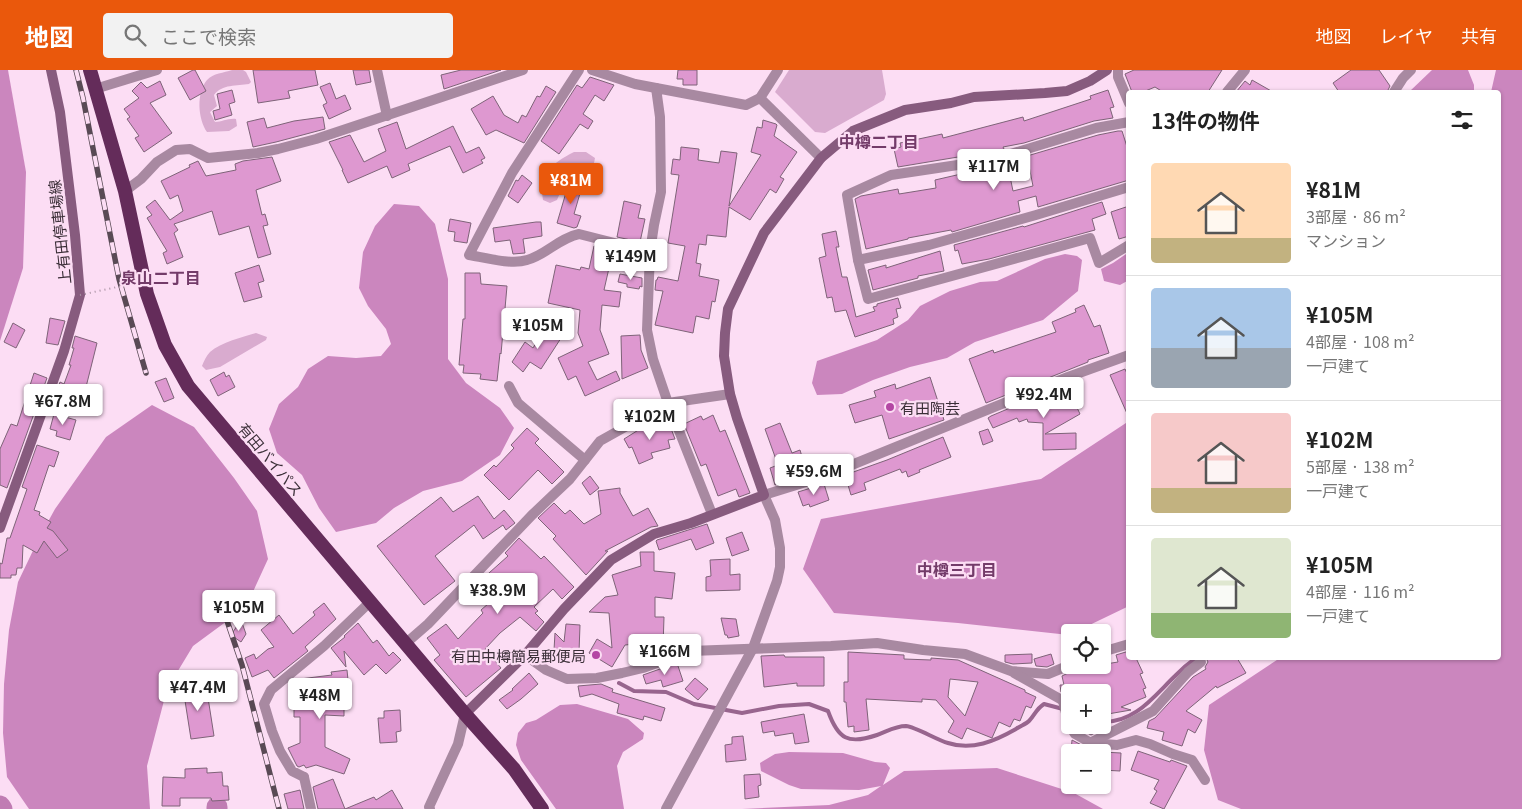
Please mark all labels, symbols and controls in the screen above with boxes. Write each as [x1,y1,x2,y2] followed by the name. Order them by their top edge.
[103,13,453,58] search box
[25,18,73,53] text: 地図
[121,21,149,49] icon: search
[161,22,256,49] text: ここで検索
[1316,22,1352,48] text: 地図
[1380,22,1433,48] text: レイヤ
[1461,22,1497,48] text: 共有
[1151,105,1260,135] text: 13件の物件
[1448,106,1476,134] icon: filters
[839,129,919,153] district label: 中樽二丁目
[959,148,1029,191] pin: ¥117M
[968,153,1020,177] text: ¥117M
[541,162,601,205] pin: ¥81M
[550,167,592,191] text: ¥81M
[1306,174,1361,204] text: ¥81M
[43,179,75,285] street label: 上有田停車場線
[1191,183,1251,243] icon: home
[1306,204,1406,228] text: 3部屋 · 86 m²
[1306,228,1386,252] text: マンション
[596,238,666,281] pin: ¥149M
[605,243,657,267] text: ¥149M
[121,265,201,289] district label: 泉山二丁目
[1306,299,1373,329] text: ¥105M
[503,308,573,350] pin: ¥105M
[1191,308,1251,368] icon: home
[512,312,564,336] text: ¥105M
[1306,329,1415,353] text: 4部屋 · 108 m²
[1306,353,1370,377] text: 一戸建て
[1003,376,1085,419] pin: ¥92.4M
[1016,381,1072,405] text: ¥92.4M
[22,384,104,426] pin: ¥67.8M
[35,388,91,412] text: ¥67.8M
[900,397,960,418] place label: 有田陶芸
[615,398,685,441] pin: ¥102M
[884,401,896,413] marker: 有田陶芸
[624,403,676,427] text: ¥102M
[234,418,308,500] street label: 有田バイパス
[1306,424,1373,454] text: ¥102M
[1191,433,1251,493] icon: home
[773,454,855,496] pin: ¥59.6M
[1306,454,1415,478] text: 5部屋 · 138 m²
[786,458,842,482] text: ¥59.6M
[1306,478,1370,502] text: 一戸建て
[1306,549,1373,579] text: ¥105M
[917,557,997,581] district label: 中樽三丁目
[1191,558,1251,618] icon: home
[457,572,539,615] pin: ¥38.9M
[470,577,526,601] text: ¥38.9M
[1306,579,1415,603] text: 4部屋 · 116 m²
[204,590,274,632] pin: ¥105M
[213,594,265,618] text: ¥105M
[1306,603,1370,627] text: 一戸建て
[1061,624,1111,794] map controls
[1061,624,1111,674] button: locate
[630,634,700,676] pin: ¥166M
[639,638,691,662] text: ¥166M
[451,645,586,666] place label: 有田中樽簡易郵便局
[590,649,602,661] marker: 有田中樽簡易郵便局
[157,670,239,712] pin: ¥47.4M
[170,674,226,698] text: ¥47.4M
[290,678,350,720] pin: ¥48M
[299,682,341,706] text: ¥48M
[1061,684,1111,734] button: +
[1061,744,1111,794] button: −

